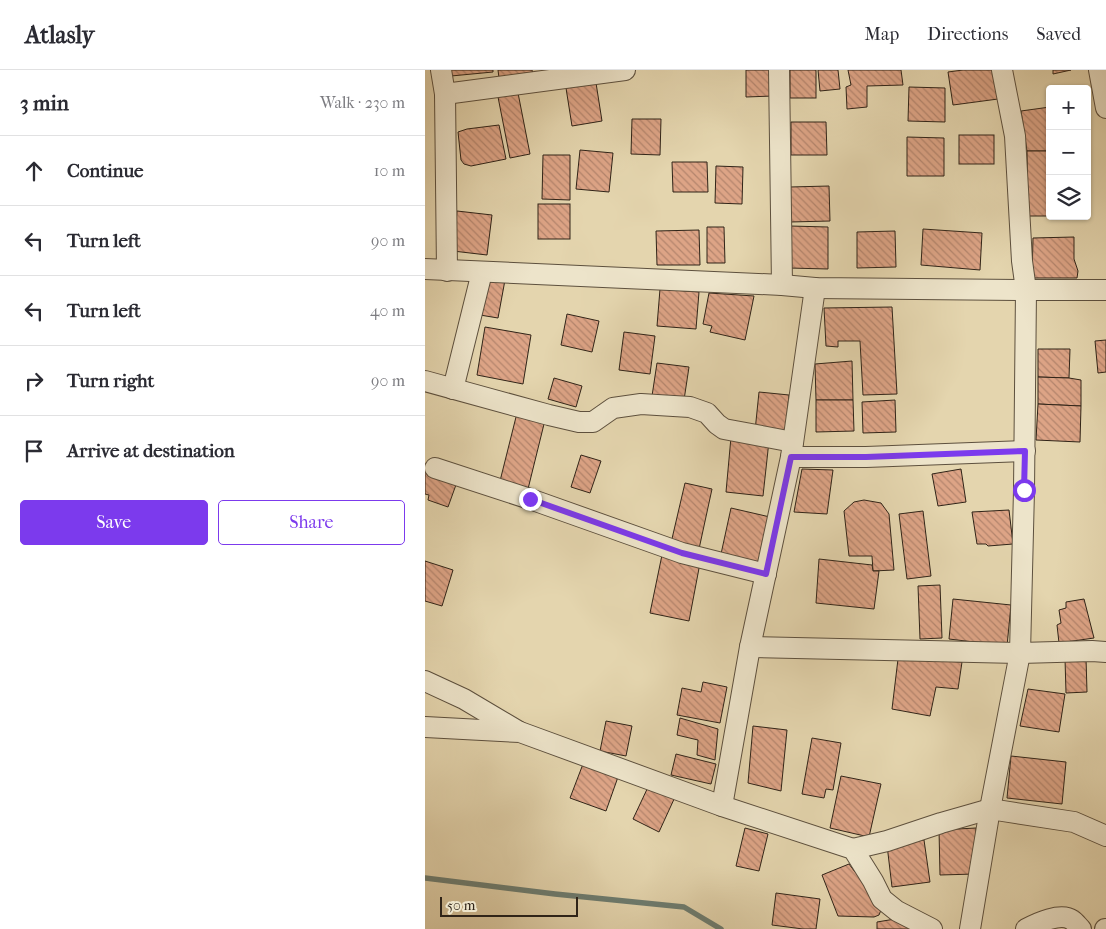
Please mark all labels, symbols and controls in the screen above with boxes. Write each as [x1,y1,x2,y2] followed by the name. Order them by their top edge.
[25,21,94,49] text: Atlasly
[865,24,899,45] text: Map
[927,24,1008,45] text: Directions
[1036,24,1081,45] text: Saved
[1046,85,1091,220] map controls
[1046,85,1091,130] button: +
[20,91,69,115] text: 3 min
[320,93,405,112] text: Walk · 230 m
[1046,130,1091,175] button: −
[20,157,48,185] icon: ahead
[67,160,143,182] text: Continue
[374,161,405,180] text: 10 m
[1046,175,1091,220] button: layers
[20,227,48,255] icon: left
[67,230,141,252] text: Turn left
[371,231,405,250] text: 90 m
[20,297,48,325] icon: left
[67,300,141,322] text: Turn left
[370,301,405,320] text: 40 m
[20,367,48,395] icon: right
[67,370,154,392] text: Turn right
[371,371,405,390] text: 90 m
[20,437,48,465] icon: arrive
[67,440,235,462] text: Arrive at destination
[1013,479,1036,502] route start
[519,488,542,511] route end
[20,500,208,545] button: Save
[218,500,405,545] button: Share
[440,894,577,917] scale bar
[447,897,475,914] text: 50 m

